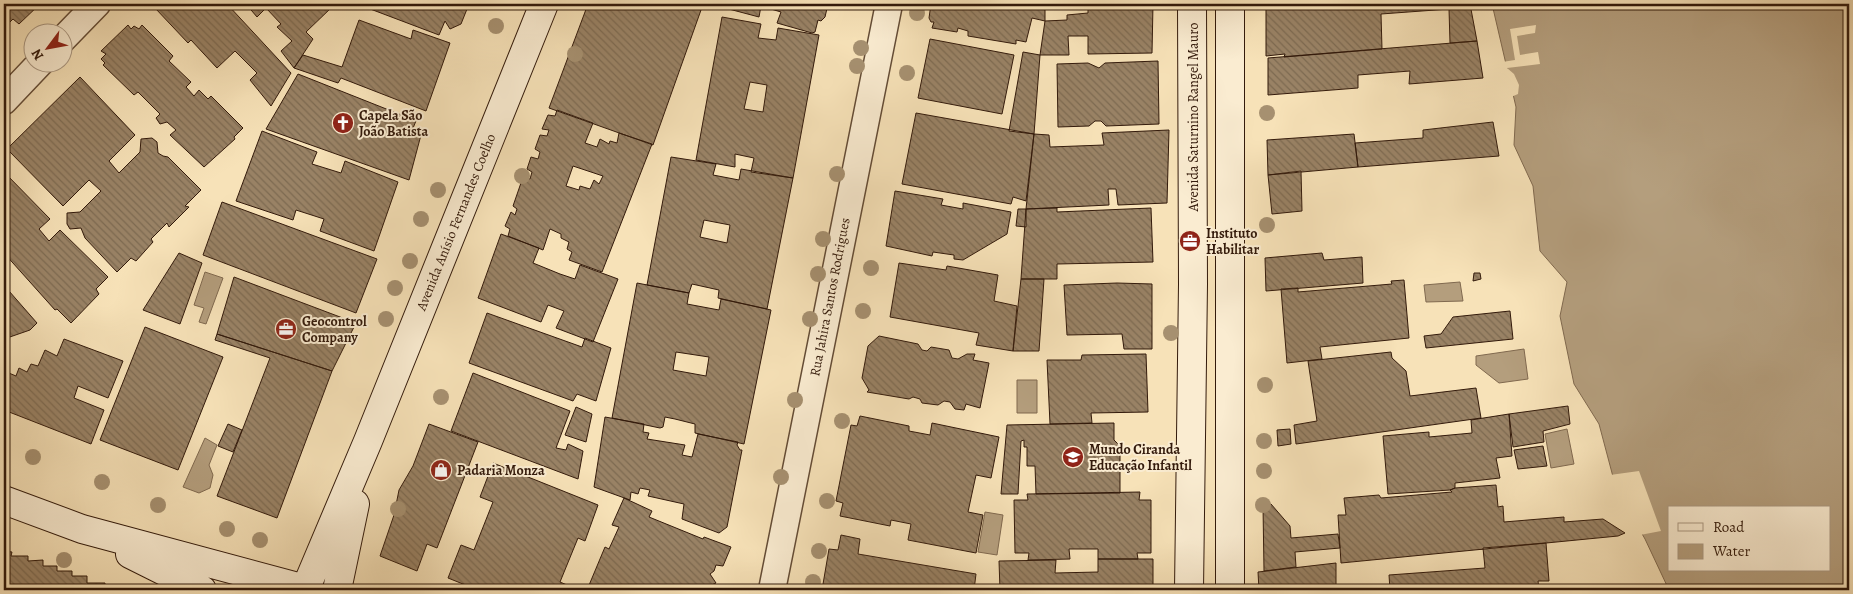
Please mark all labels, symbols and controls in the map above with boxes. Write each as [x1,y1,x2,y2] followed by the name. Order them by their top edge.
[22,22,72,72] north arrow
[1184,23,1203,212] street label: Avenida Saturnino Rangel Mauro
[27,45,48,64] text: N
[359,106,428,141] place label: Capela São João Batista
[331,111,355,135] church icon: Capela São João Batista
[411,131,500,314] street label: Avenida Anísio Fernandes Coelho
[805,216,855,378] street label: Rua Jahira Santos Rodrigues
[1206,224,1259,259] place label: Instituto Habilitar
[1178,229,1202,253] office icon: Instituto Habilitar
[302,312,367,347] place label: Geocontrol Company
[274,317,298,341] office icon: Geocontrol Company
[1089,440,1192,475] place label: Mundo Ciranda Educação Infantil
[1061,445,1085,469] school or university icon: Mundo Ciranda Educação Infantil
[429,458,453,482] shop icon: Padaria Monza
[457,461,545,480] place label: Padaria Monza
[1668,506,1830,572] legend
[1713,517,1745,537] text: Road
[1712,541,1750,561] text: Water

